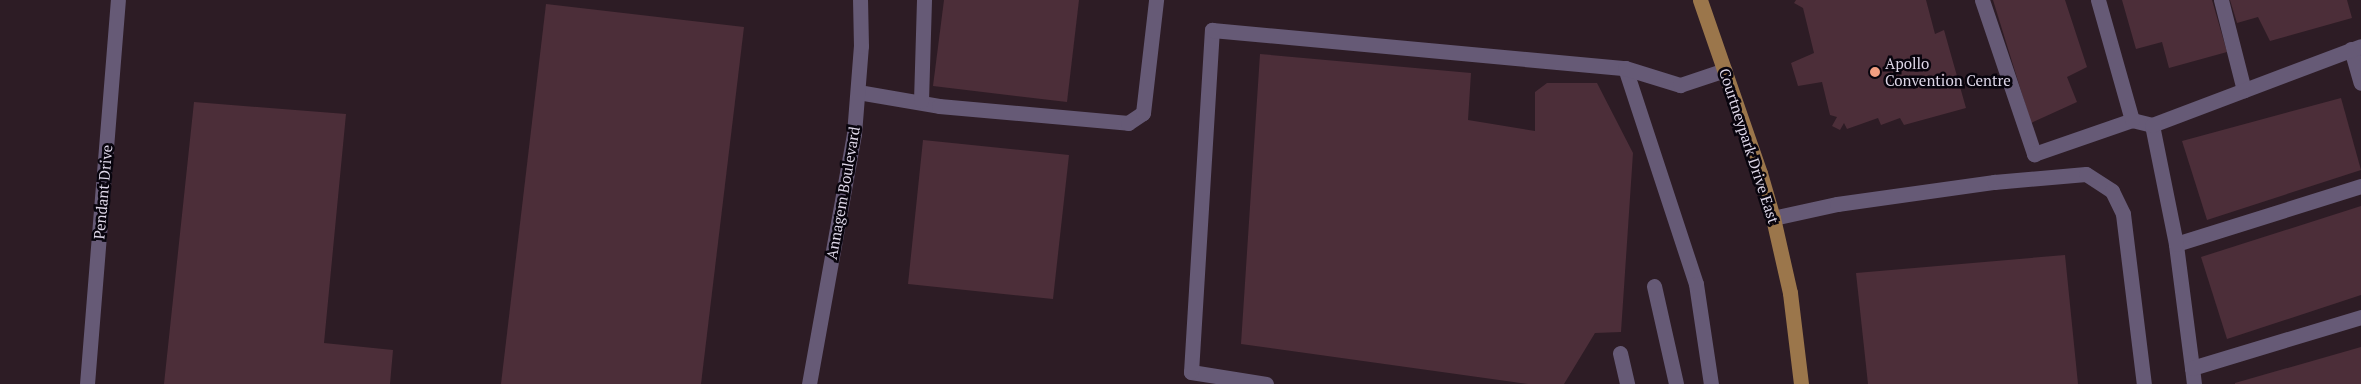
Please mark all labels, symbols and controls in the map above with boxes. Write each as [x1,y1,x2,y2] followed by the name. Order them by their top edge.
[1885,54,2011,89] place label: Apollo Convention Centre
[1715,66,1783,226] street label: Courtneypark Drive East
[1869,66,1881,78] marker: Apollo Convention Centre
[822,125,864,261] street label: Annagem Boulevard
[90,144,116,240] street label: Pendant Drive

